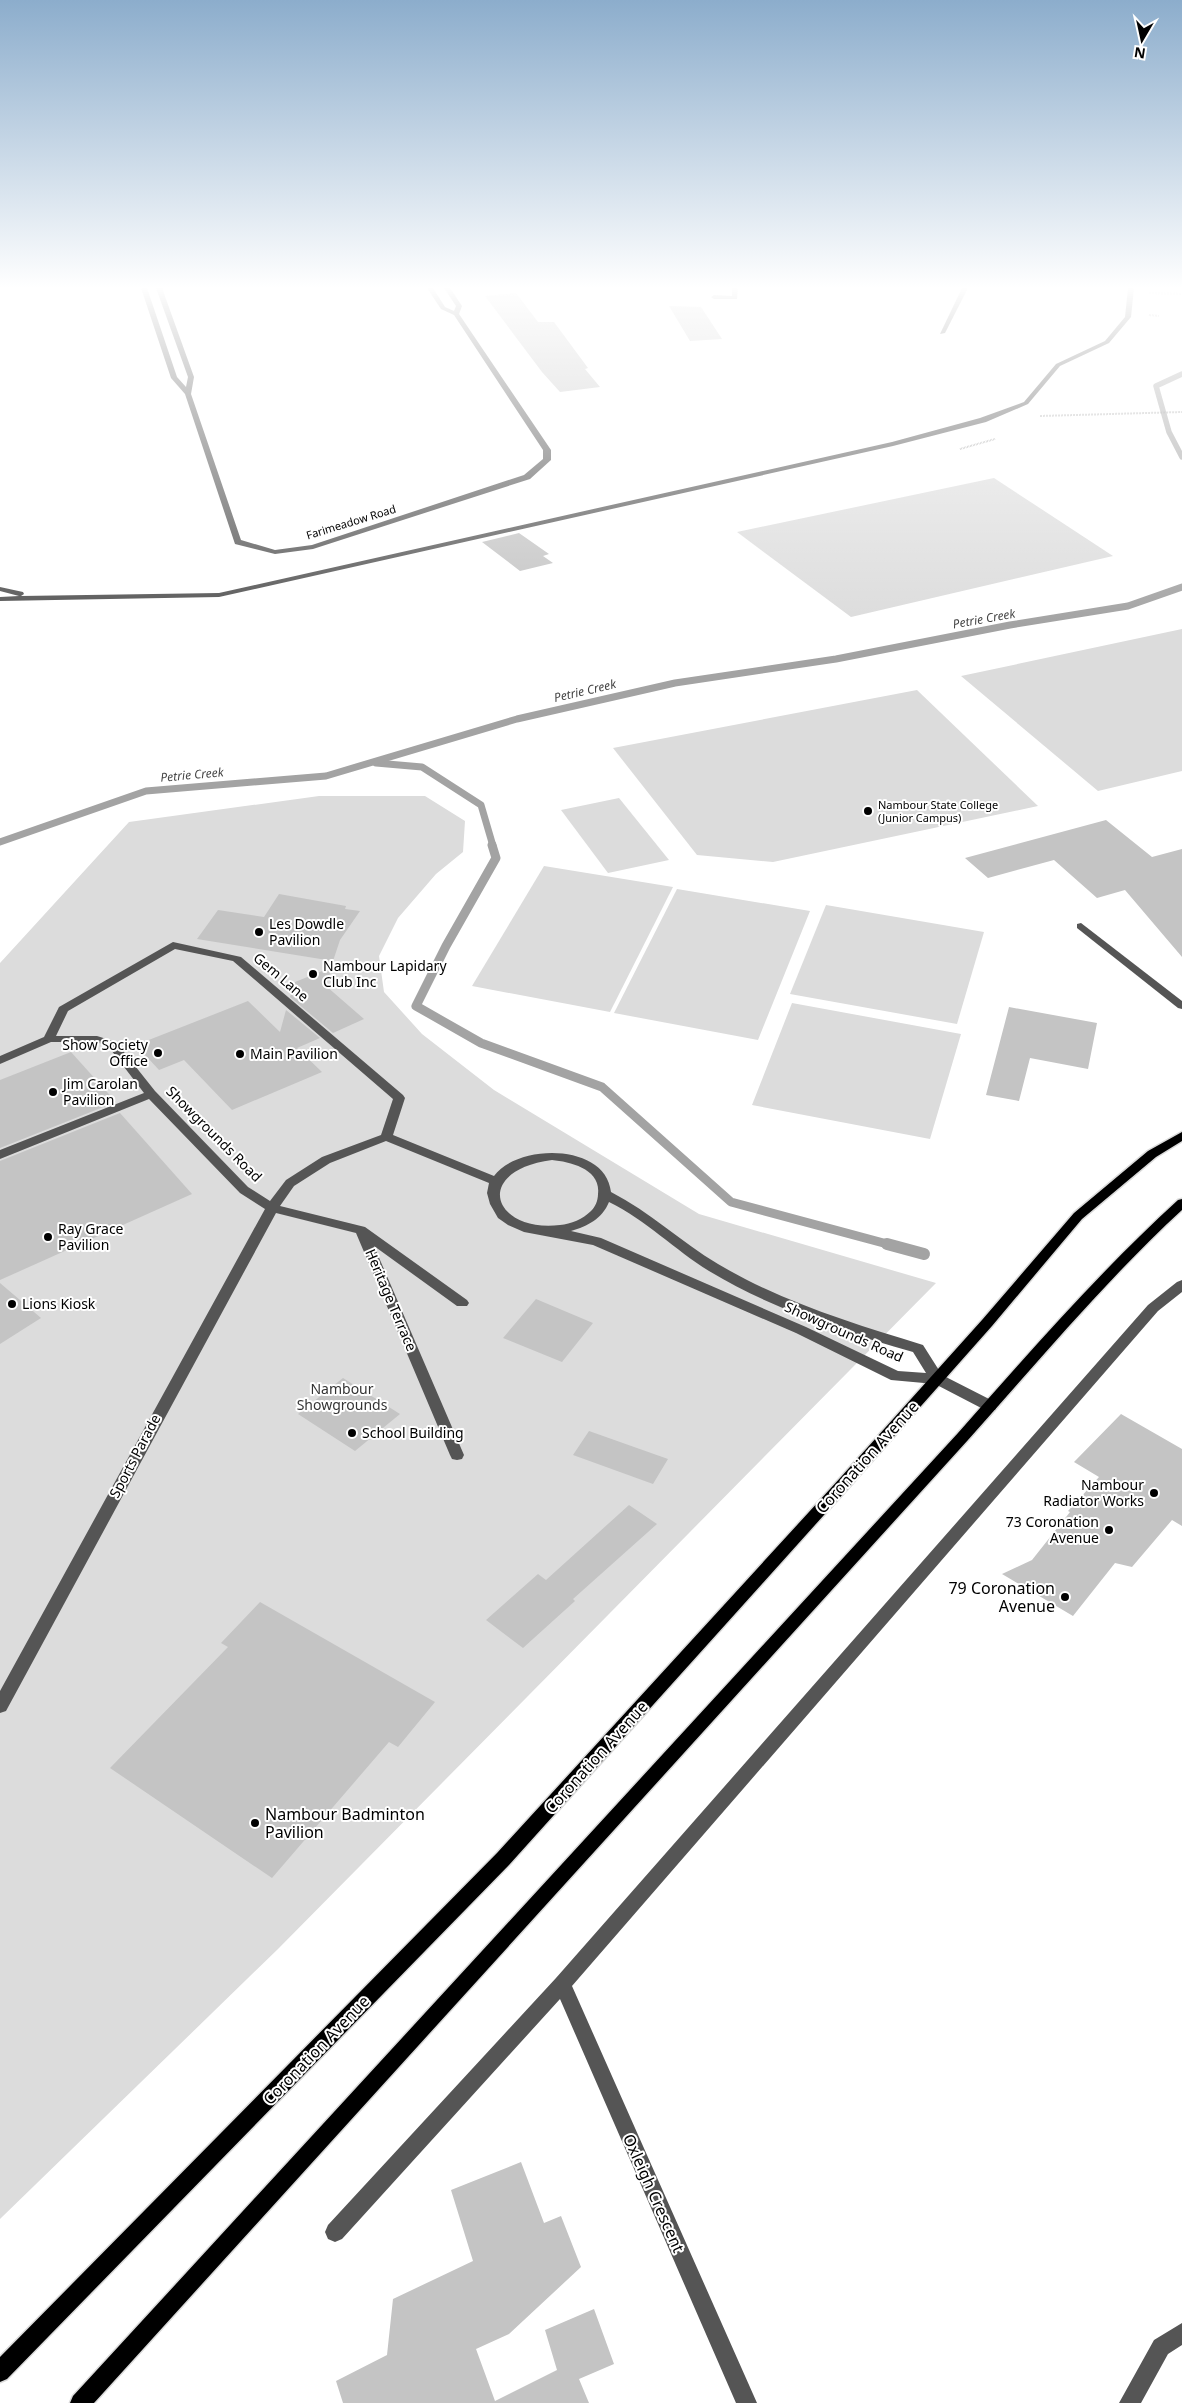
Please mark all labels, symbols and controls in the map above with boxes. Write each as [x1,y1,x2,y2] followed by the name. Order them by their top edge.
[1117,15,1167,65] north arrow
[1133,43,1147,64] text: N
[304,501,398,542] street label: Farimeadow Road
[951,604,1018,632] water label: Petrie Creek
[552,675,619,706] water label: Petrie Creek
[160,763,225,786] water label: Petrie Creek
[878,797,998,825] place label: Nambour State College (Junior Campus)
[862,805,874,817] marker: Nambour State College (Junior Campus)
[269,914,344,949] place label: Les Dowdle Pavilion
[253,926,265,938] marker: Les Dowdle Pavilion
[250,948,313,1005] street label: Gem Lane
[323,956,447,991] place label: Nambour Lapidary Club Inc
[307,968,319,980] marker: Nambour Lapidary Club Inc
[62,1035,149,1070] place label: Show Society Office
[250,1044,338,1063] place label: Main Pavilion
[152,1047,164,1059] marker: Show Society Office
[234,1048,246,1060] marker: Main Pavilion
[61,1074,138,1109] place label: Jim Carolan Pavilion
[162,1082,266,1186] street label: Showgrounds Road
[47,1086,59,1098] marker: Jim Carolan Pavilion
[58,1219,124,1254] place label: Ray Grace Pavilion
[42,1231,54,1243] marker: Ray Grace Pavilion
[361,1246,422,1354] street label: Heritage Terrace
[22,1294,96,1313] place label: Lions Kiosk
[782,1297,907,1366] street label: Showgrounds Road
[6,1298,18,1310] marker: Lions Kiosk
[297,1379,388,1414] park label: Nambour Showgrounds
[811,1396,923,1518] street label: Coronation Avenue
[105,1411,165,1501] street label: Sports Parade
[362,1423,464,1442] place label: School Building
[346,1427,358,1439] marker: School Building
[1043,1475,1144,1510] place label: Nambour Radiator Works
[1148,1487,1160,1499] marker: Nambour Radiator Works
[1006,1512,1099,1547] place label: 73 Coronation Avenue
[1103,1524,1115,1536] marker: 73 Coronation Avenue
[948,1577,1055,1617] place label: 79 Coronation Avenue
[1059,1591,1071,1603] marker: 79 Coronation Avenue
[540,1696,652,1818] street label: Coronation Avenue
[265,1803,425,1843] place label: Nambour Badminton Pavilion
[249,1817,261,1829] marker: Nambour Badminton Pavilion
[258,1990,374,2110] street label: Coronation Avenue
[618,2130,690,2256] street label: Oxleigh Crescent

